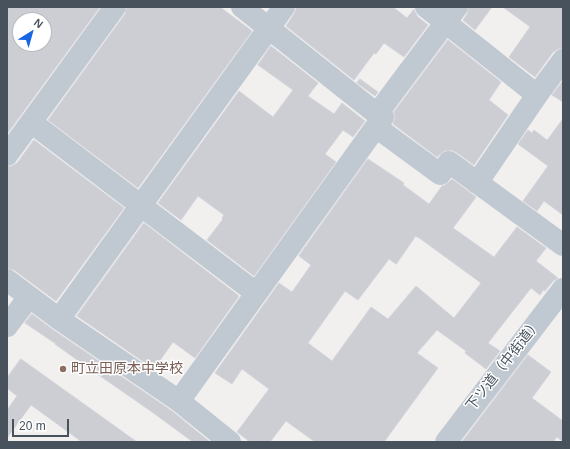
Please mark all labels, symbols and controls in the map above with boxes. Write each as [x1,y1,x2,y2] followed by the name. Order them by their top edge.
[12,12,52,52] north arrow
[32,16,45,30] text: N
[463,316,545,414] street label: 下ツ道（中街道）
[71,361,183,377] place label: 町立田原本中学校
[58,364,68,374] marker: 町立田原本中学校
[14,411,71,437] scale bar
[19,419,46,433] text: 20 m

